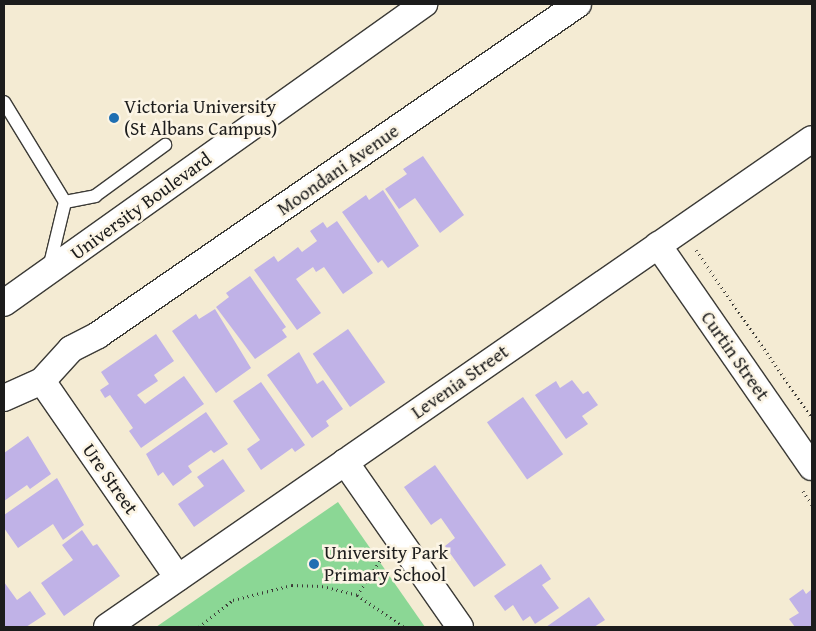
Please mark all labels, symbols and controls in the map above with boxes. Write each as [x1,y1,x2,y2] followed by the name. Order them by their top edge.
[124,96,277,140] place label: Victoria University (St Albans Campus)
[108,112,120,124] marker: Victoria University (St Albans Campus)
[273,120,403,220] street label: Moondani Avenue
[66,147,216,265] street label: University Boulevard
[696,307,774,405] street label: Curtin Street
[407,340,513,424] street label: Levenia Street
[77,439,143,519] street label: Ure Street
[324,542,448,586] place label: University Park Primary School
[308,558,320,570] marker: University Park Primary School

